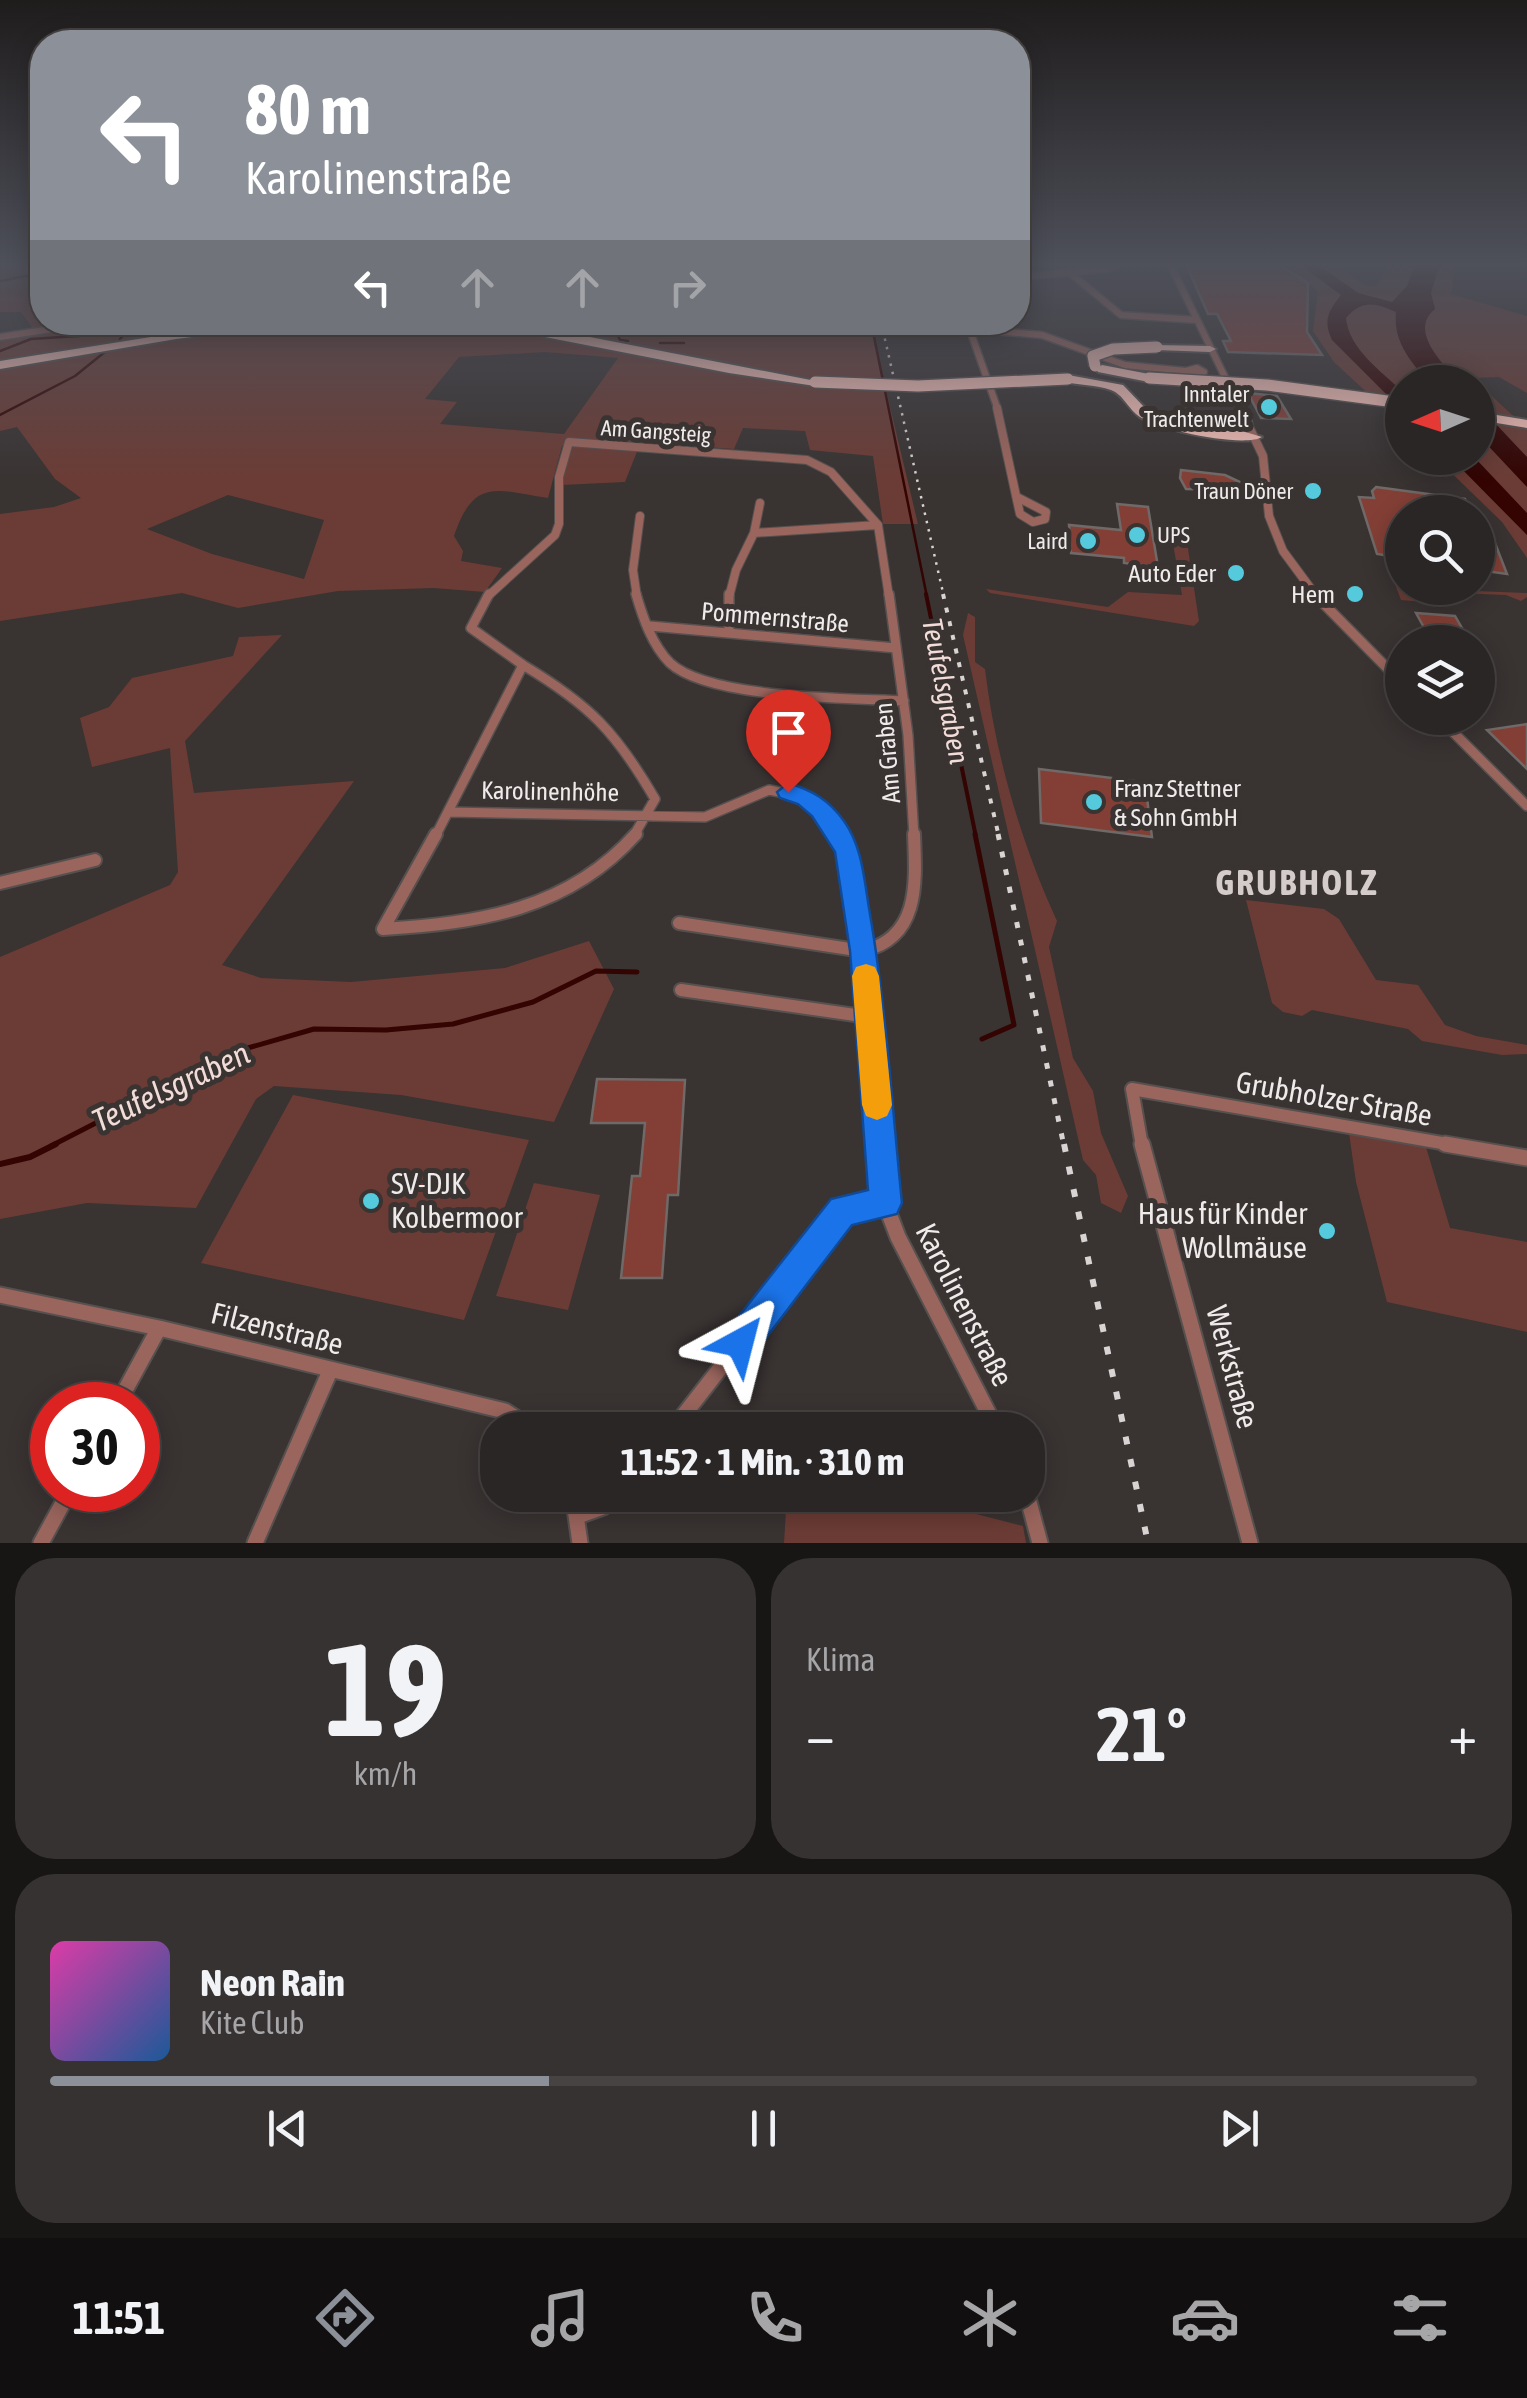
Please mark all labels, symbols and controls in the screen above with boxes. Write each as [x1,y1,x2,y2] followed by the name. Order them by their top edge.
[245,69,371,149] text: 80 m
[80,70,210,200] icon: left
[245,152,512,204] text: Karolinenstraße
[345,260,400,315] icon: left
[450,260,505,315] icon: ahead
[555,260,610,315] icon: ahead
[660,260,715,315] icon: right
[1385,365,1495,475] north arrow
[1385,365,1495,735] map controls
[1144,381,1250,432] place label: Inntaler Trachtenwelt
[1258,396,1280,418] marker: Inntaler Trachtenwelt
[600,414,712,448] street label: Am Gangsteig
[1194,478,1293,504] place label: Traun Döner
[1302,480,1324,502] marker: Traun Döner
[1385,495,1495,605] button: search
[1157,522,1190,548] place label: UPS
[1126,524,1148,546] marker: UPS
[1027,528,1068,554] place label: Laird
[1077,530,1099,552] marker: Laird
[1128,559,1217,587] place label: Auto Eder
[1225,562,1247,584] marker: Auto Eder
[1291,580,1335,608] place label: Hem
[1344,583,1366,605] marker: Hem
[700,597,850,637] street label: Pommernstraße
[916,615,976,767] water label: Teufelsgraben
[1385,625,1495,735] button: layers
[746,690,831,793] pin
[869,702,905,804] street label: Am Graben
[761,705,816,760] icon: arrive
[1114,774,1241,831] place label: Franz Stettner & Sohn GmbH
[481,776,619,806] street label: Karolinenhöhe
[1083,791,1105,813] marker: Franz Stettner & Sohn GmbH
[1215,862,1379,902] district label: GRUBHOLZ
[86,1034,255,1139] water label: Teufelsgraben
[1234,1064,1435,1132] street label: Grubholzer Straße
[391,1166,524,1234] place label: SV-DJK Kolbermoor
[360,1190,382,1212] marker: SV-DJK Kolbermoor
[1138,1196,1308,1264] place label: Haus für Kinder Wollmäuse
[909,1218,1020,1391] street label: Karolinenstraße
[1316,1220,1338,1242] marker: Haus für Kinder Wollmäuse
[688,1291,792,1395] position arrow
[208,1295,347,1361] street label: Filzenstraße
[1200,1302,1266,1432] street label: Werkstraße
[30,1382,160,1512] speed limit sign: 30
[621,1440,904,1483] text: 11:52 · 1 Min. · 310 m
[324,1615,447,1764] text: 19
[806,1641,875,1678] text: Klima
[1096,1691,1187,1777] text: 21°
[806,1703,835,1766] text: −
[1448,1703,1477,1766] text: +
[354,1755,417,1792] text: km/h
[200,1961,345,2004] text: Neon Rain
[200,2004,304,2041] text: Kite Club
[260,2101,315,2156] icon: previous
[736,2101,791,2156] icon: pause
[1212,2101,1267,2156] icon: next
[310,2283,380,2353] icon: directions
[525,2283,595,2353] icon: music
[740,2283,810,2353] icon: phone
[955,2283,1025,2353] icon: climate
[1170,2283,1240,2353] icon: car
[1385,2283,1455,2353] icon: filters
[72,2292,165,2344] text: 11:51

